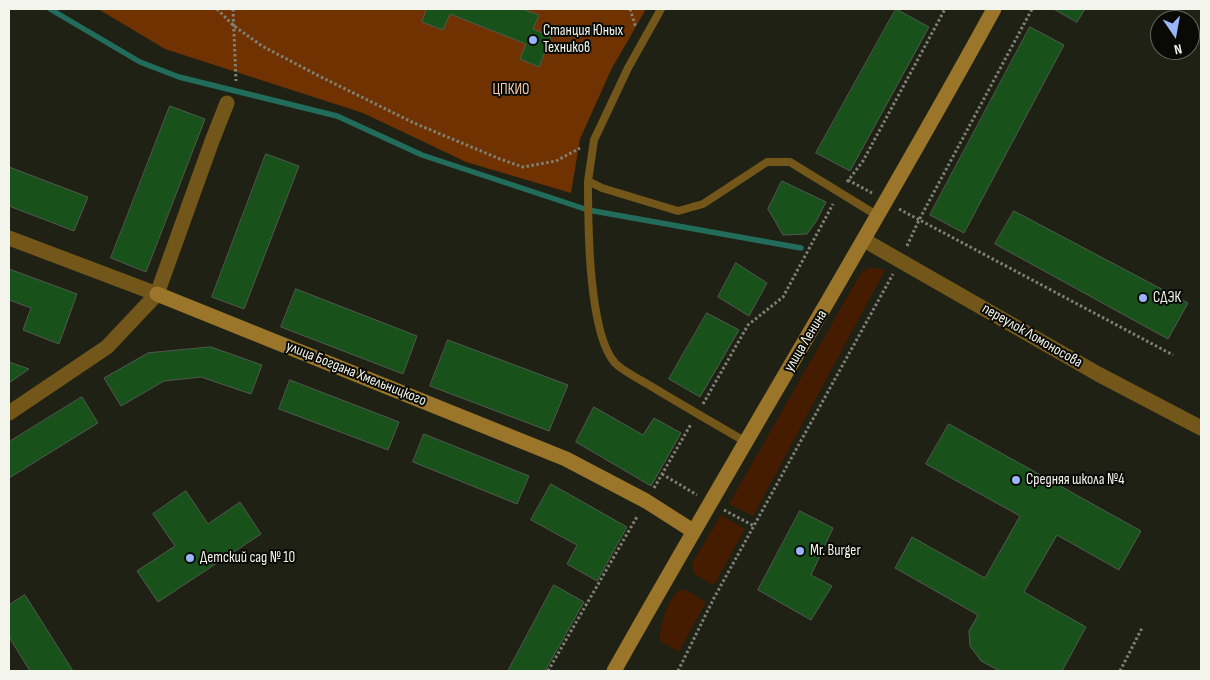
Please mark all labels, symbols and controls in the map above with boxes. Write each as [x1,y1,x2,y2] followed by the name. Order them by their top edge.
[1150,10,1200,60] north arrow
[543,22,623,57] place label: Станция Юных Техников
[527,34,539,46] marker: Станция Юных Техников
[1173,40,1183,58] text: N
[493,81,529,99] park label: ЦПКИО
[1153,289,1181,307] place label: СДЭК
[1137,292,1149,304] marker: СДЭК
[979,300,1085,372] street label: переулок Ломоносова
[781,307,831,375] street label: улица Ленина
[283,338,429,410] street label: улица Богдана Хмельницкого
[1026,471,1124,489] place label: Средняя школа №4
[1010,474,1022,486] marker: Средняя школа №4
[810,542,861,560] place label: Mr. Burger
[794,545,806,557] marker: Mr. Burger
[200,549,295,567] place label: Детский сад № 10
[184,552,196,564] marker: Детский сад № 10

